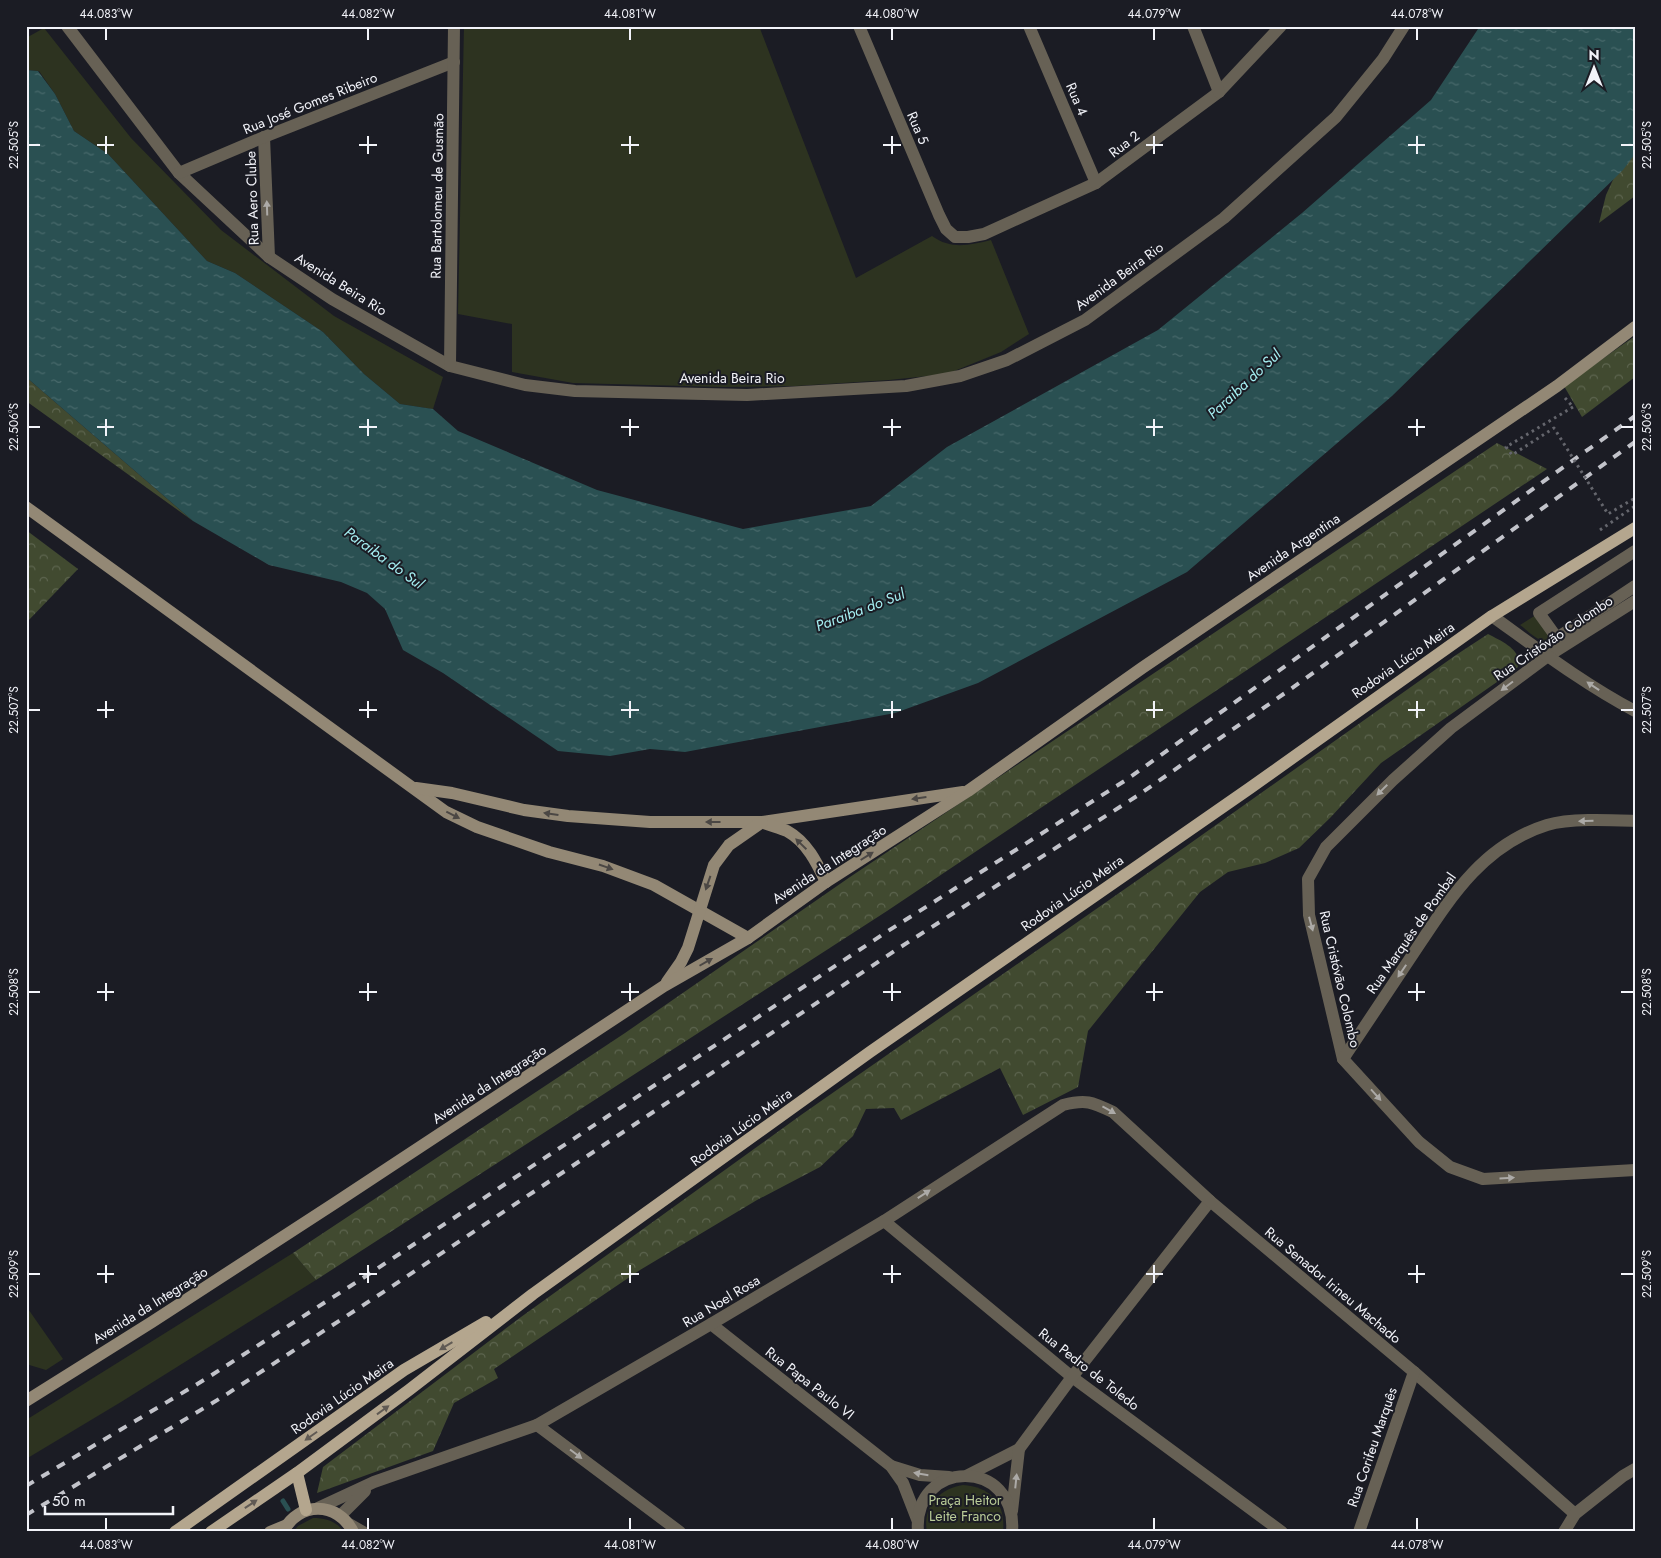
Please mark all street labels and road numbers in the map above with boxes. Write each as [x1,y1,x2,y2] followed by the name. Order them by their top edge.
[240,67,380,139] street label: Rua José Gomes Ribeiro
[1061,79,1093,119] street label: Rua 4
[902,108,934,148] street label: Rua 5
[426,113,448,279] street label: Rua Bartolomeu de Gusmão
[1104,126,1144,162] street label: Rua 2
[240,150,264,246] street label: Rua Aero Clube
[1071,237,1168,315] street label: Avenida Beira Rio
[291,248,391,321] street label: Avenida Beira Rio
[679,368,785,388] street label: Avenida Beira Rio
[1242,508,1344,586] street label: Avenida Argentina
[1489,590,1617,685] street label: Rua Cristóvão Colombo
[1348,617,1458,703] street label: Rodovia Lúcio Meira
[768,819,890,908] street label: Avenida da Integração
[1017,850,1127,936] street label: Rodovia Lúcio Meira
[1361,868,1461,998] street label: Rua Marquês de Pombal
[1315,909,1366,1050] street label: Rua Cristóvão Colombo
[428,1039,550,1128] street label: Avenida da Integração
[686,1083,796,1171] street label: Rodovia Lúcio Meira
[1261,1222,1406,1348] street label: Rua Senador Irineu Machado
[89,1261,212,1349] street label: Avenida da Integração
[679,1270,763,1332] street label: Rua Noel Rosa
[1034,1323,1144,1415] street label: Rua Pedro de Toledo
[761,1342,859,1424] street label: Rua Papa Paulo VI
[287,1353,397,1439] street label: Rodovia Lúcio Meira
[1342,1384,1402,1510] street label: Rua Corifeu Marquês

